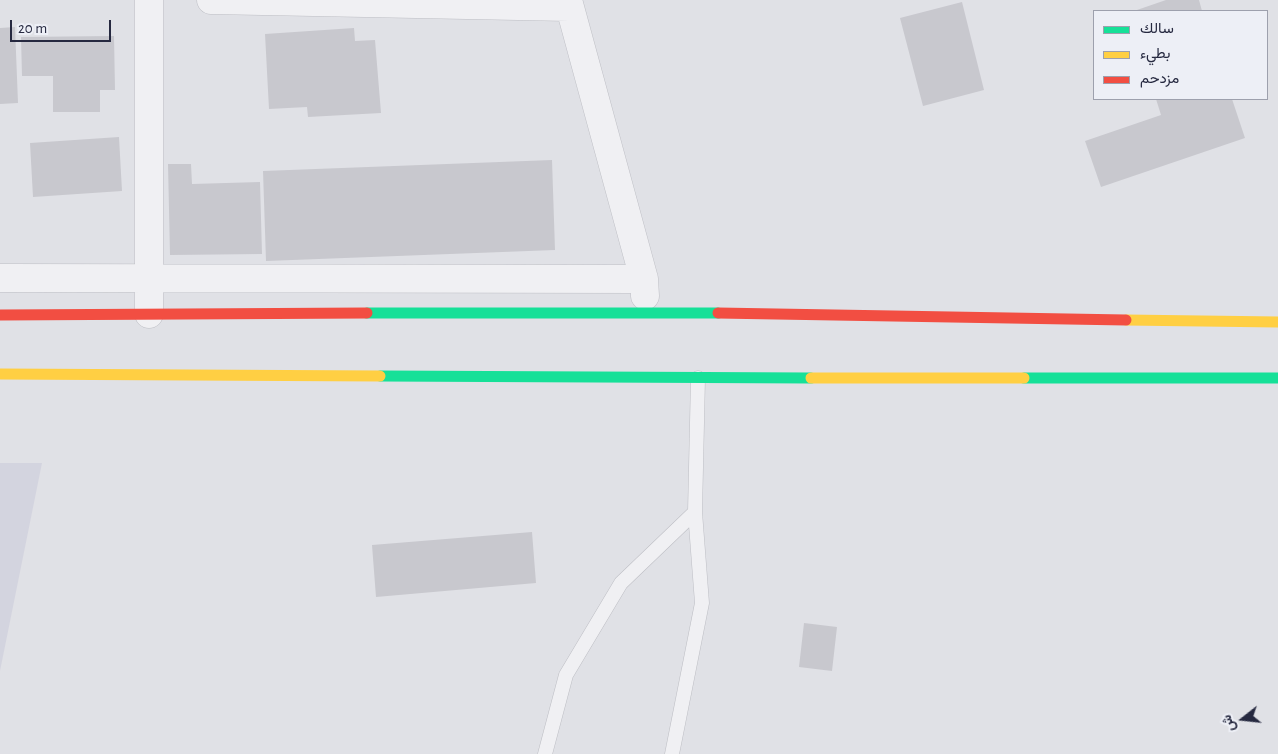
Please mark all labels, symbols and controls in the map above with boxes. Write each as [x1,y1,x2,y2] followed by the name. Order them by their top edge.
[12,10,114,42] scale bar
[1093,10,1268,100] legend
[18,21,47,36] text: 20 m
[1140,21,1174,36] text: سالك
[1140,46,1170,61] text: بطيء
[1140,71,1179,86] text: مزدحم
[1218,694,1268,744] north arrow
[1220,713,1238,733] text: ش

